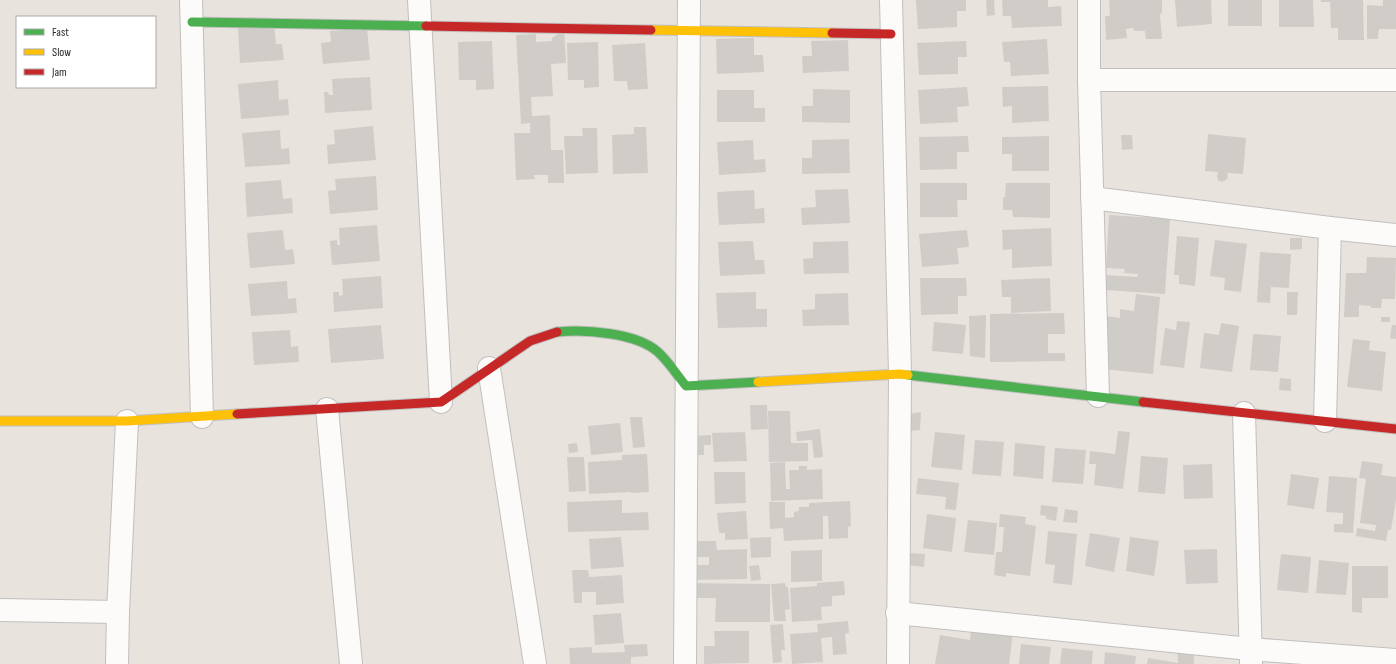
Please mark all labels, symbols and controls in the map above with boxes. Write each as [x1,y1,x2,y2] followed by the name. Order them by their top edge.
[16,16,156,88] legend
[52,25,69,40] text: Fast
[52,45,71,60] text: Slow
[51,65,67,80] text: Jam

